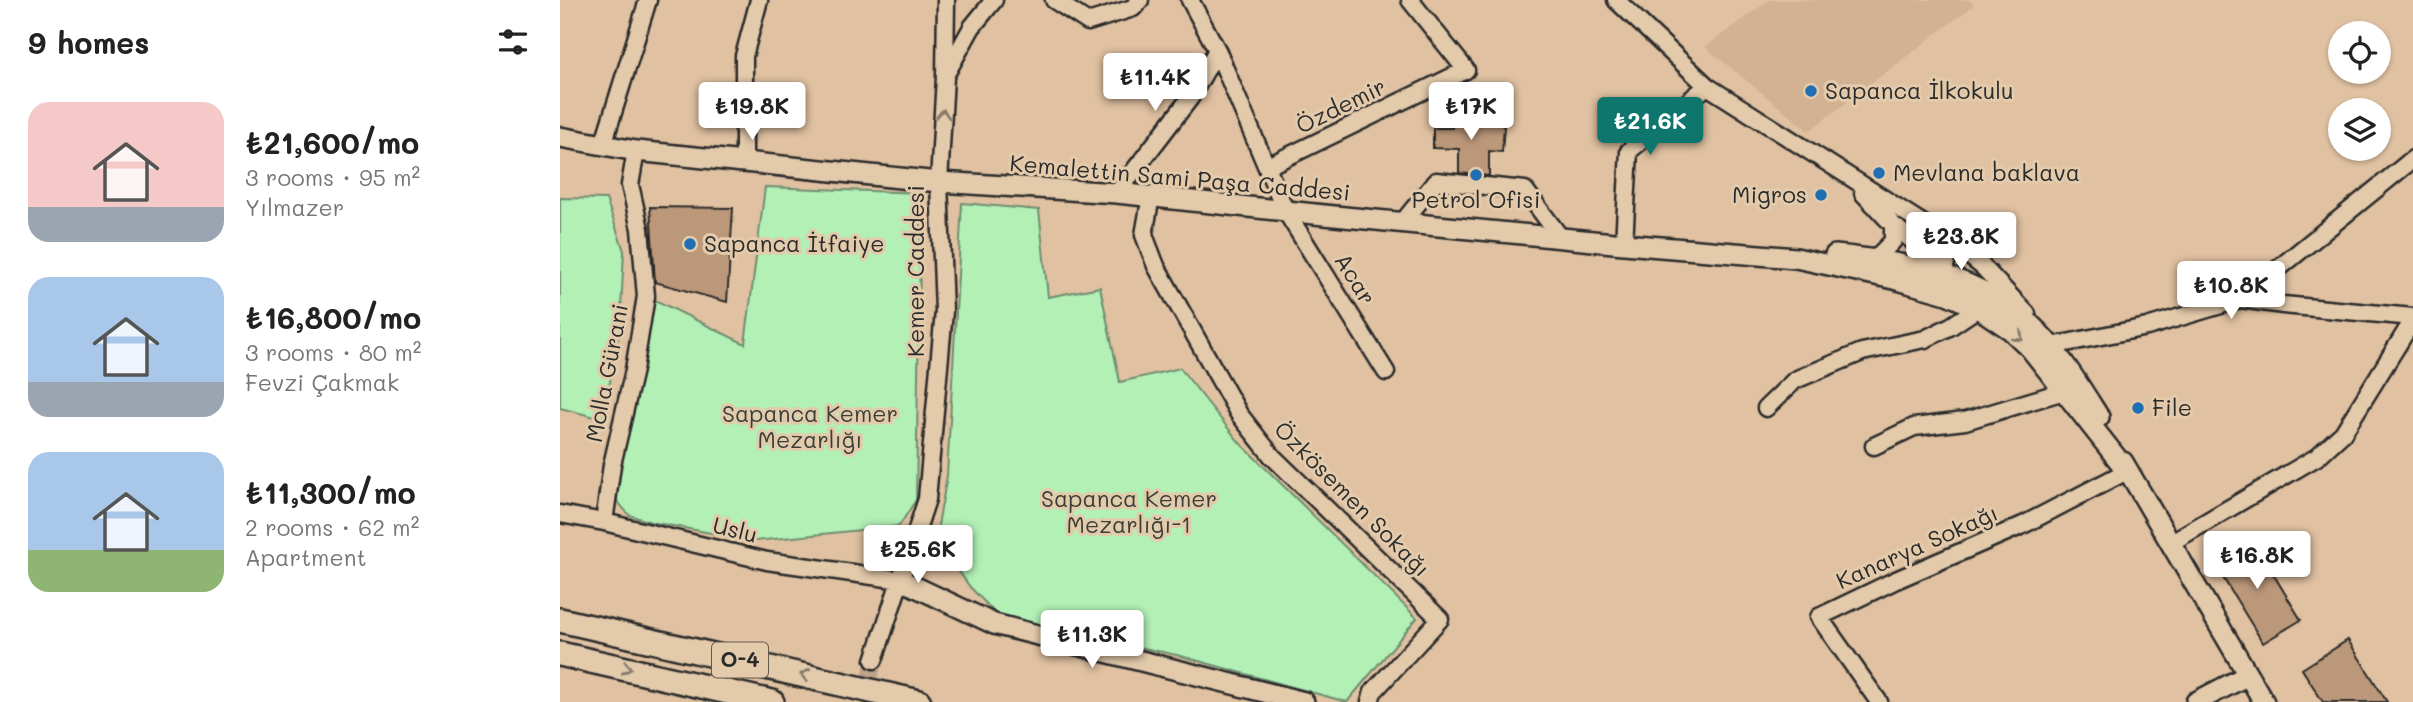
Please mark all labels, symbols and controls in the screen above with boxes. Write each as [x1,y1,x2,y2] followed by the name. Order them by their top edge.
[2328,21,2391,161] map controls
[2328,21,2391,84] button: locate
[28,22,149,62] text: 9 homes
[494,23,532,61] icon: filters
[1098,54,1212,113] pin: ₺11.4K
[1119,61,1191,91] text: ₺11.4K
[1291,70,1391,140] street label: Özdemir
[1825,75,2014,105] place label: Sapanca İlkokulu
[695,82,809,142] pin: ₺19.8K
[1430,82,1512,142] pin: ₺17K
[1803,83,1819,99] marker: Sapanca İlkokulu
[715,90,789,120] text: ₺19.8K
[1445,90,1497,120] text: ₺17K
[1593,97,1707,157] pin: ₺21.6K
[2328,98,2391,161] button: layers
[1613,105,1687,135] text: ₺21.6K
[935,108,950,119] one-way arrow
[245,122,419,162] text: ₺21,600/mo
[84,130,168,214] icon: home
[1008,147,1352,207] street label: Kemalettin Sami Paşa Caddesi
[1893,157,2080,187] place label: Mevlana baklava
[245,162,420,192] text: 3 rooms · 95 m²
[1871,165,1887,181] marker: Mevlana baklava
[1468,167,1484,183] marker: Petrol Ofisi
[1732,179,1807,209] place label: Migros
[1411,184,1541,214] place label: Petrol Ofisi
[900,185,930,357] street label: Kemer Caddesi
[1813,187,1829,203] marker: Migros
[245,192,344,222] text: Yılmazer
[1904,212,2018,272] pin: ₺23.8K
[1922,220,2000,250] text: ₺23.8K
[704,228,885,258] place label: Sapanca İtfaiye
[682,236,698,252] marker: Sapanca İtfaiye
[1328,247,1383,310] street label: Acar
[2174,262,2288,321] pin: ₺10.8K
[2193,269,2269,299] text: ₺10.8K
[245,297,421,337] text: ₺16,800/mo
[578,301,634,445] street label: Molla Gürani
[84,305,168,389] icon: home
[2011,329,2024,342] one-way arrow
[245,337,421,367] text: 3 rooms · 80 m²
[245,367,399,397] text: Fevzi Çakmak
[2152,392,2192,422] place label: File
[722,398,898,454] park label: Sapanca Kemer Mezarlığı
[2130,400,2146,416] marker: File
[1268,414,1437,583] street label: Özkösemen Sokağı
[245,472,416,512] text: ₺11,300/mo
[84,480,168,564] icon: home
[1041,483,1217,539] park label: Sapanca Kemer Mezarlığı-1
[1831,497,2002,595] street label: Kanarya Sokağı
[710,509,761,549] street label: Uslu
[245,512,419,542] text: 2 rooms · 62 m²
[861,526,975,585] pin: ₺25.6K
[2200,532,2314,591] pin: ₺16.8K
[880,533,956,563] text: ₺25.6K
[2220,539,2294,569] text: ₺16.8K
[245,542,367,572] text: Apartment
[1035,610,1149,670] pin: ₺11.3K
[1057,618,1127,648] text: ₺11.3K
[712,642,768,678] road number: O-4
[621,660,633,675] one-way arrow
[799,669,811,683] one-way arrow

